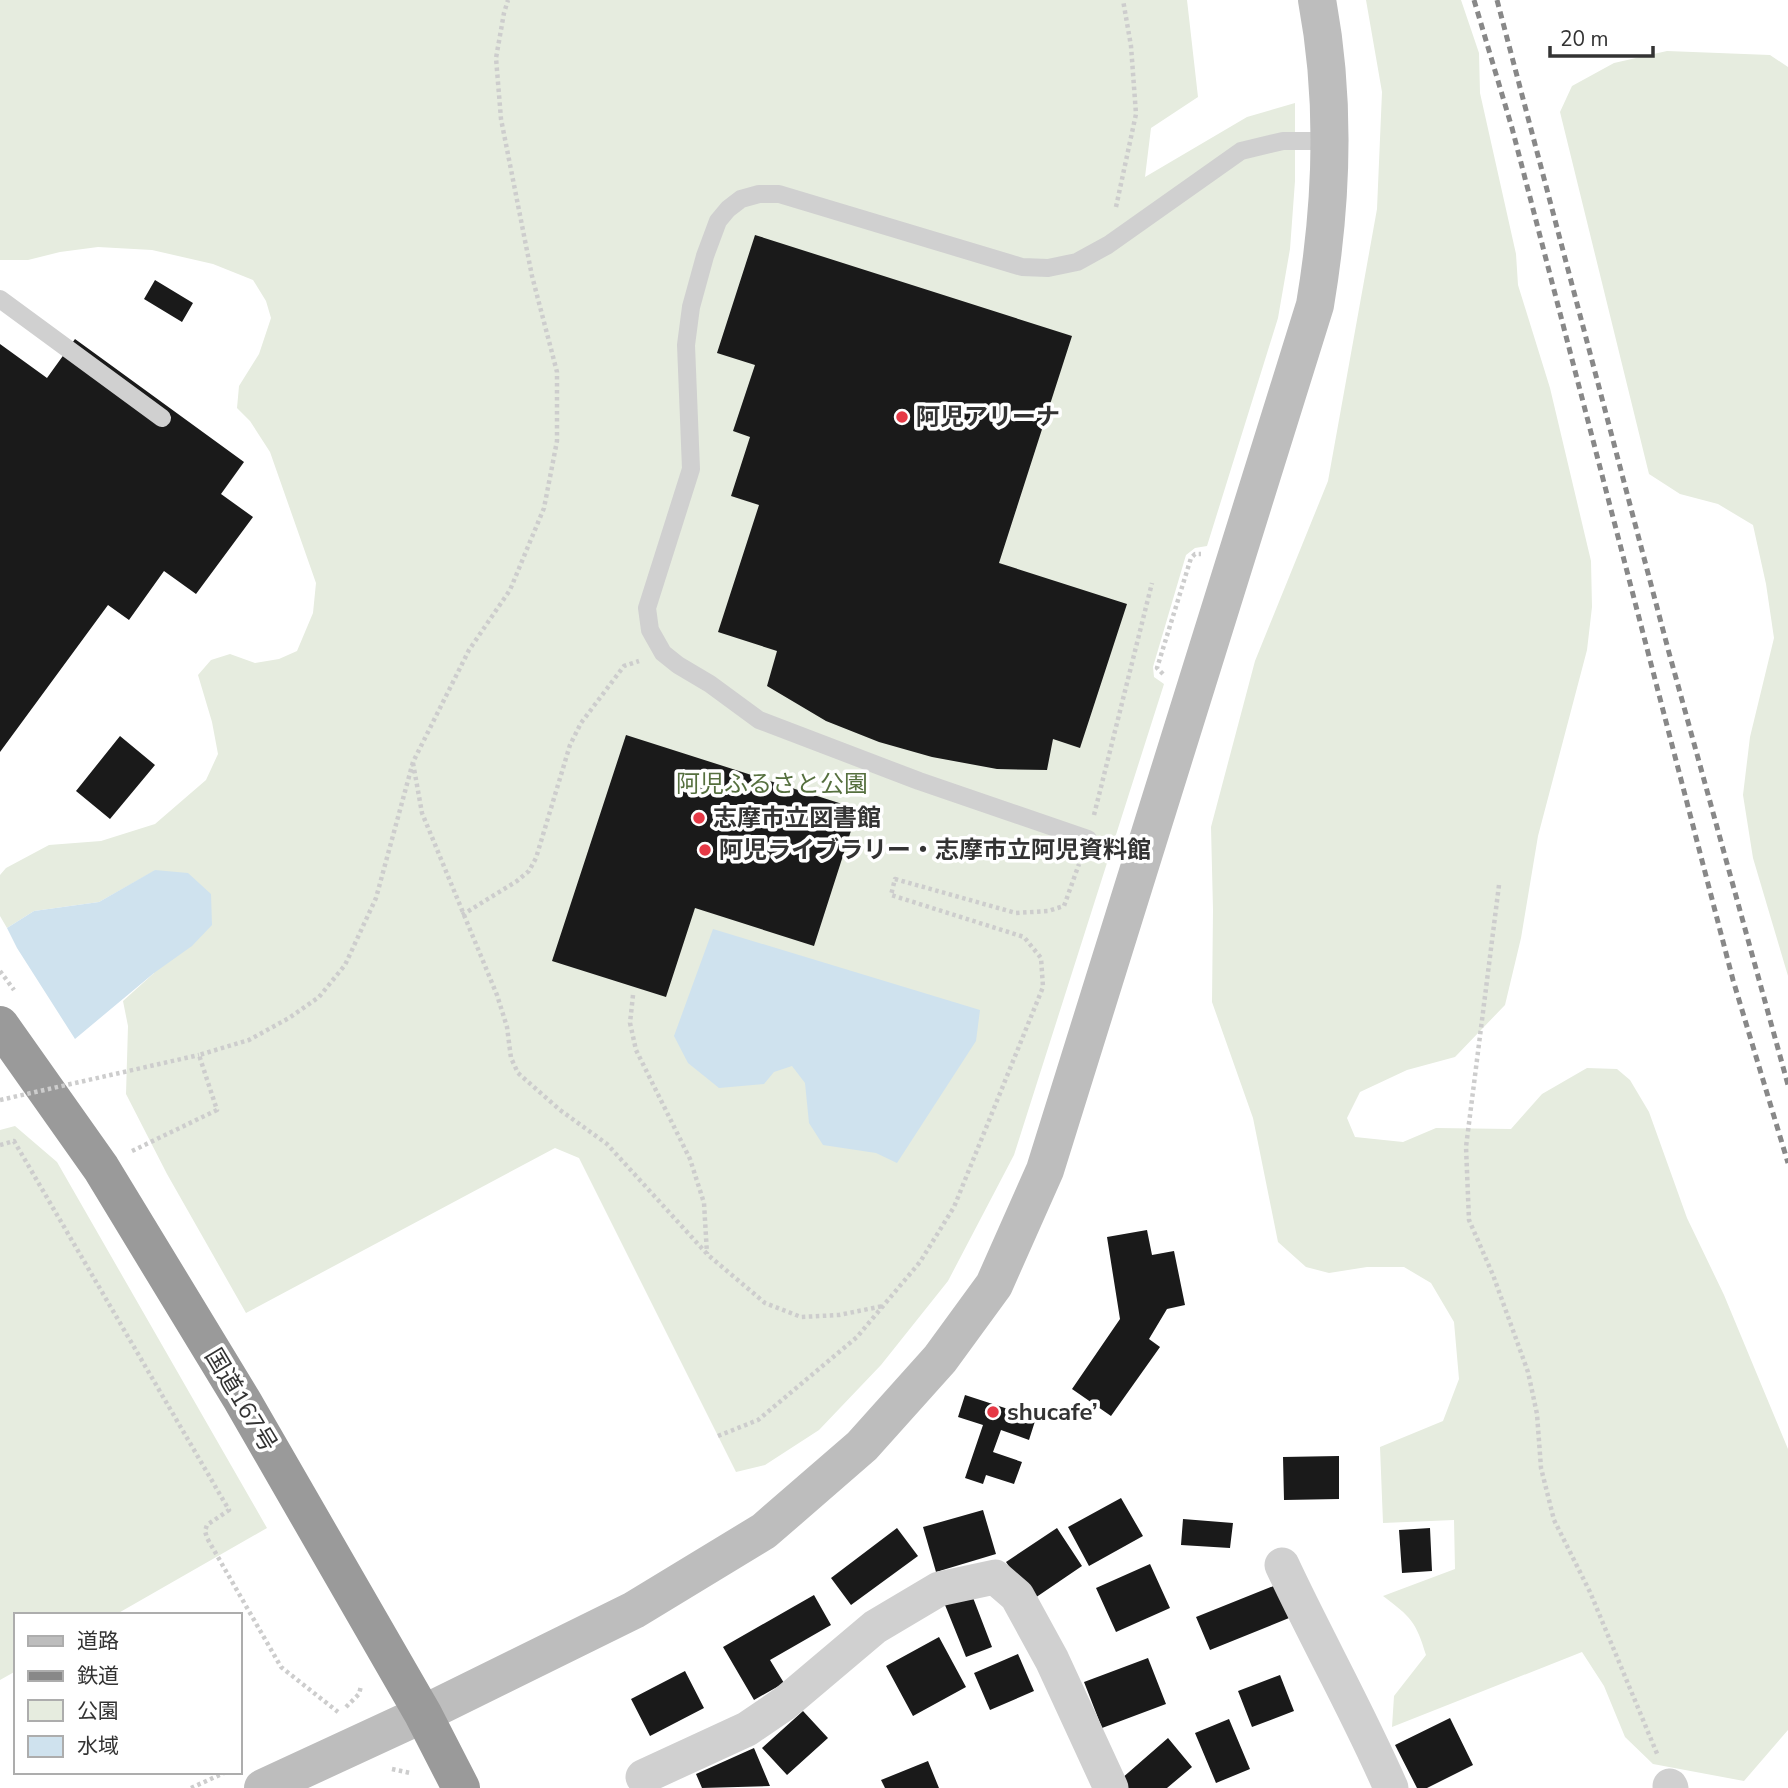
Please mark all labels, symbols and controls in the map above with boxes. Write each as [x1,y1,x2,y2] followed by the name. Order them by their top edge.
[1550,14,1653,58] scale bar
[1560,25,1609,53] text: 20 m
[916,401,1060,433] place label: 阿児アリーナ
[894,409,910,425] marker: 阿児アリーナ
[676,768,868,800] park label: 阿児ふるさと公園
[713,802,881,834] place label: 志摩市立図書館
[691,810,707,826] marker: 志摩市立図書館
[719,834,1151,866] place label: 阿児ライブラリー・志摩市立阿児資料館
[697,842,713,858] marker: 阿児ライブラリー・志摩市立阿児資料館
[198,1342,284,1458] street label: 国道167号
[1007,1396,1098,1428] place label: shucafe’
[985,1404,1001,1420] marker: shucafe’
[14,1613,242,1774] legend
[77,1627,119,1655] text: 道路
[77,1662,119,1690] text: 鉄道
[77,1697,119,1725] text: 公園
[77,1732,119,1760] text: 水域

